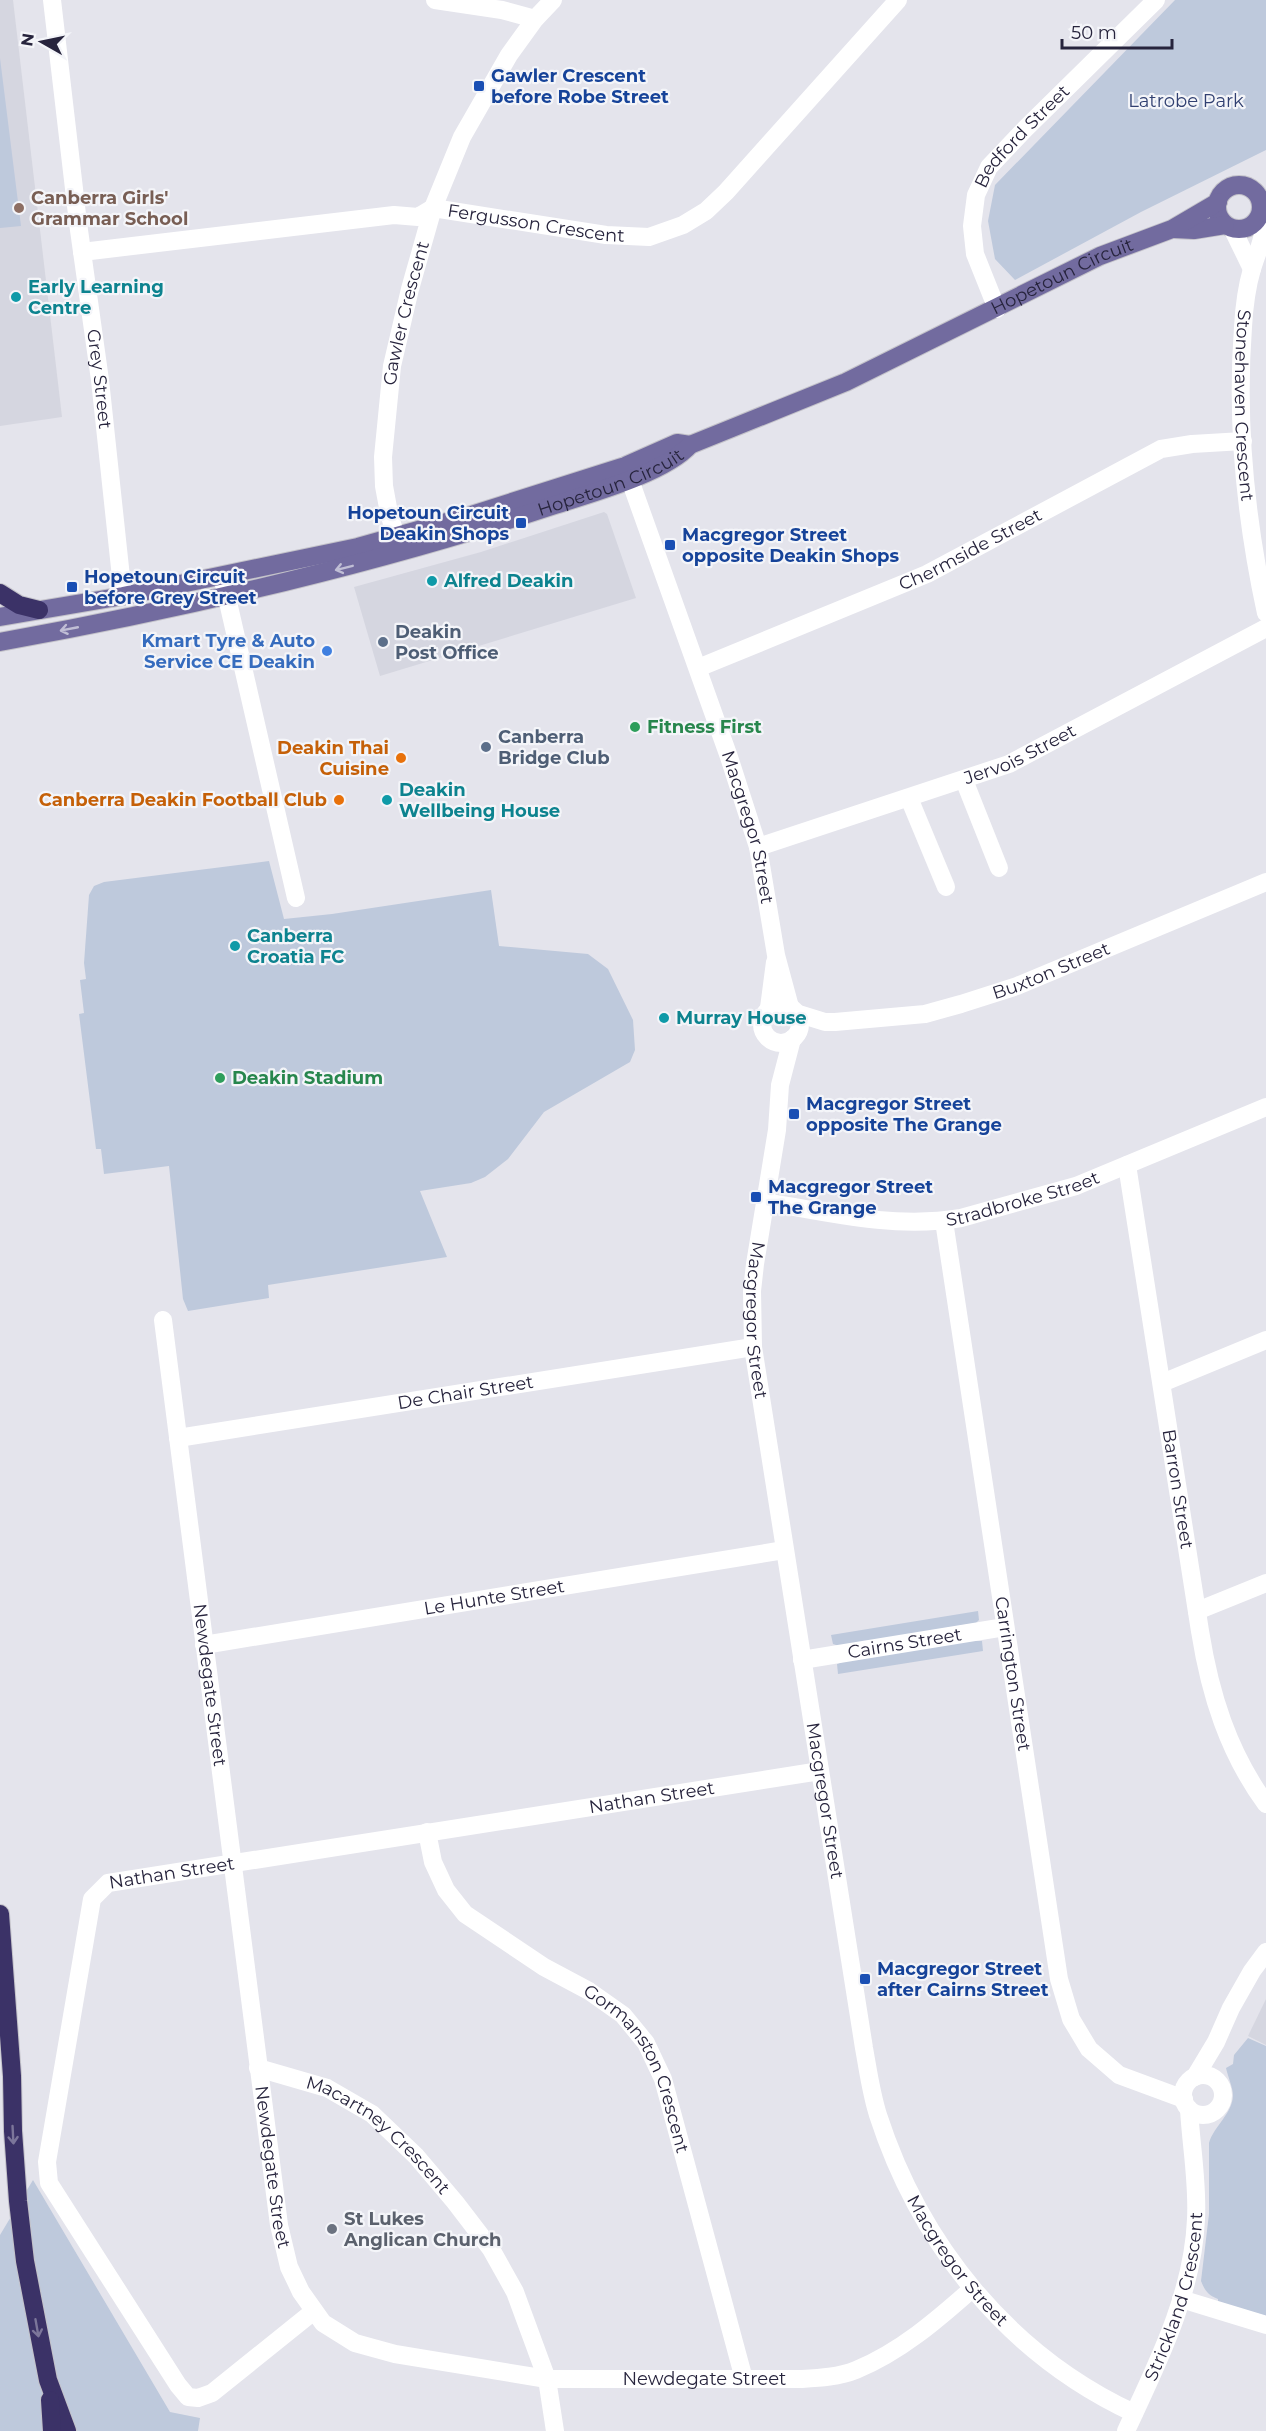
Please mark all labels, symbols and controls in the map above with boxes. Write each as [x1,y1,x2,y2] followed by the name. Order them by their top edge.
[12,12,72,72] north arrow
[1062,12,1172,50] scale bar
[1071,22,1117,44] text: 50 m
[17,32,38,48] text: N
[491,65,669,108] place label: Gawler Crescent before Robe Street
[472,79,486,93] marker: Gawler Crescent before Robe Street
[970,80,1074,191] street label: Bedford Street
[1128,90,1244,112] park label: Latrobe Park
[31,187,188,230] place label: Canberra Girls' Grammar School
[446,199,625,247] street label: Fergusson Crescent
[12,201,26,215] marker: Canberra Girls' Grammar School
[987,234,1136,319] street label: Hopetoun Circuit
[379,239,434,386] street label: Gawler Crescent
[28,276,164,319] place label: Early Learning Centre
[9,290,23,304] marker: Early Learning Centre
[1230,309,1258,502] street label: Stonehaven Crescent
[82,328,116,430] street label: Grey Street
[535,444,688,521] street label: Hopetoun Circuit
[347,502,509,545] place label: Hopetoun Circuit Deakin Shops
[896,504,1045,595] street label: Chermside Street
[514,516,528,530] marker: Hopetoun Circuit Deakin Shops
[682,524,899,567] place label: Macgregor Street opposite Deakin Shops
[663,538,677,552] marker: Macgregor Street opposite Deakin Shops
[334,562,353,574] one-way arrow
[84,566,257,609] place label: Hopetoun Circuit before Grey Street
[443,570,573,592] place label: Alfred Deakin
[425,574,439,588] marker: Alfred Deakin
[65,580,79,594] marker: Hopetoun Circuit before Grey Street
[395,621,499,664] place label: Deakin Post Office
[59,624,79,635] one-way arrow
[141,630,315,673] place label: Kmart Tyre & Auto Service CE Deakin
[376,635,390,649] marker: Deakin Post Office
[320,644,334,658] marker: Kmart Tyre & Auto Service CE Deakin
[647,716,762,738] place label: Fitness First
[628,720,642,734] marker: Fitness First
[960,720,1080,789] street label: Jervois Street
[498,726,610,769] place label: Canberra Bridge Club
[277,737,389,780] place label: Deakin Thai Cuisine
[479,740,493,754] marker: Canberra Bridge Club
[717,748,778,905] street label: Macgregor Street
[394,751,408,765] marker: Deakin Thai Cuisine
[399,779,560,822] place label: Deakin Wellbeing House
[39,789,327,811] place label: Canberra Deakin Football Club
[332,793,346,807] marker: Canberra Deakin Football Club
[380,793,394,807] marker: Deakin Wellbeing House
[247,925,344,968] place label: Canberra Croatia FC
[989,937,1113,1004] street label: Buxton Street
[228,939,242,953] marker: Canberra Croatia FC
[676,1007,807,1029] place label: Murray House
[657,1011,671,1025] marker: Murray House
[232,1067,383,1089] place label: Deakin Stadium
[213,1071,227,1085] marker: Deakin Stadium
[806,1093,1002,1136] place label: Macgregor Street opposite The Grange
[787,1107,801,1121] marker: Macgregor Street opposite The Grange
[945,1167,1103,1231] street label: Stradbroke Street
[768,1176,933,1219] place label: Macgregor Street The Grange
[749,1190,763,1204] marker: Macgregor Street The Grange
[741,1240,772,1400] street label: Macgregor Street
[396,1371,535,1414] street label: De Chair Street
[1158,1428,1198,1550] street label: Barron Street
[422,1575,566,1620] street label: Le Hunte Street
[990,1595,1035,1753] street label: Carrington Street
[188,1602,231,1768] street label: Newdegate Street
[846,1623,963,1663] street label: Cairns Street
[802,1721,848,1881] street label: Macgregor Street
[587,1777,716,1818] street label: Nathan Street
[107,1852,236,1894] street label: Nathan Street
[877,1958,1049,2001] place label: Macgregor Street after Cairns Street
[858,1972,872,1986] marker: Macgregor Street after Cairns Street
[579,1980,693,2155] street label: Gormanston Crescent
[304,2072,455,2199] street label: Macartney Crescent
[250,2084,295,2250] street label: Newdegate Street
[8,2124,19,2144] one-way arrow
[902,2191,1013,2331] street label: Macgregor Street
[343,2208,501,2251] place label: St Lukes Anglican Church
[1140,2212,1207,2384] street label: Strickland Crescent
[325,2222,339,2236] marker: St Lukes Anglican Church
[32,2318,43,2337] one-way arrow
[622,2368,786,2390] street label: Newdegate Street

